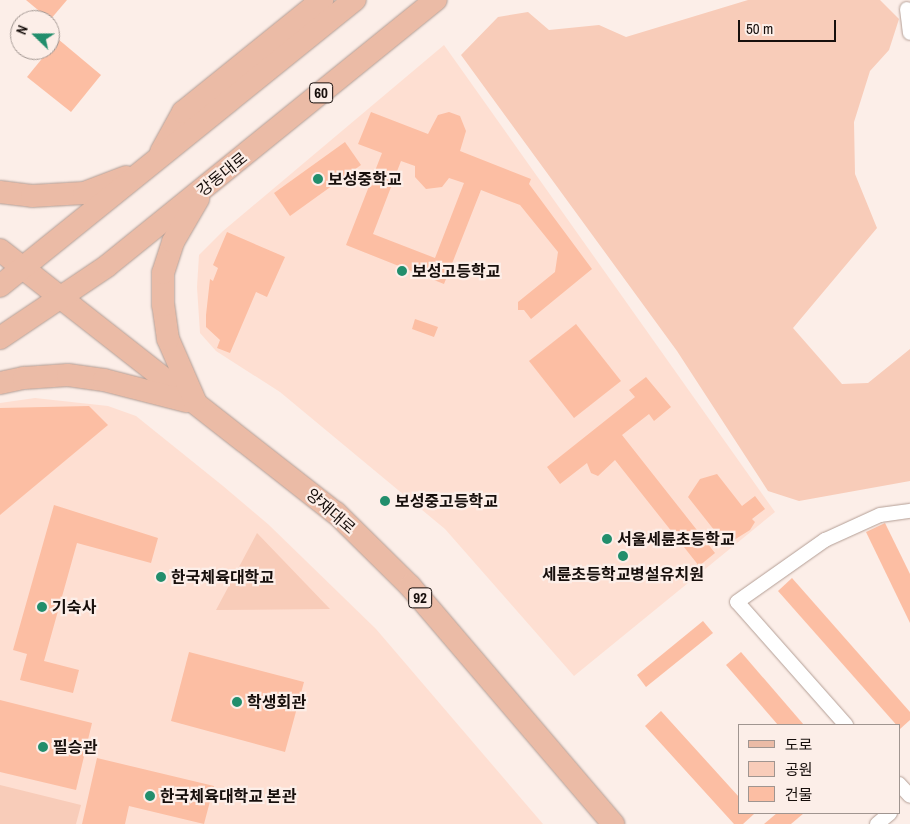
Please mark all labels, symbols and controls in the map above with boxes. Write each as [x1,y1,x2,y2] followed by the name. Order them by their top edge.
[10,10,60,60] north arrow
[740,10,838,42] scale bar
[746,18,773,39] text: 50 m
[12,23,32,37] text: N
[308,80,334,106] road number: 60
[193,148,251,200] street label: 강동대로
[328,169,402,189] place label: 보성중학교
[312,173,324,185] marker: 보성중학교
[412,261,500,281] place label: 보성고등학교
[396,265,408,277] marker: 보성고등학교
[302,484,360,538] street label: 양재대로
[395,491,498,511] place label: 보성중고등학교
[379,495,391,507] marker: 보성중고등학교
[617,529,735,549] place label: 서울세륜초등학교
[601,533,613,545] marker: 서울세륜초등학교
[617,550,629,562] marker: 세륜초등학교병설유치원
[542,564,704,584] place label: 세륜초등학교병설유치원
[171,567,274,587] place label: 한국체육대학교
[155,571,167,583] marker: 한국체육대학교
[408,586,432,610] road number: 92
[52,597,96,617] place label: 기숙사
[36,601,48,613] marker: 기숙사
[247,692,306,712] place label: 학생회관
[231,696,243,708] marker: 학생회관
[738,724,900,814] legend
[785,734,813,755] text: 도로
[53,737,97,757] place label: 필승관
[37,741,49,753] marker: 필승관
[785,759,813,780] text: 공원
[785,784,813,805] text: 건물
[160,786,296,806] place label: 한국체육대학교 본관
[144,790,156,802] marker: 한국체육대학교 본관

